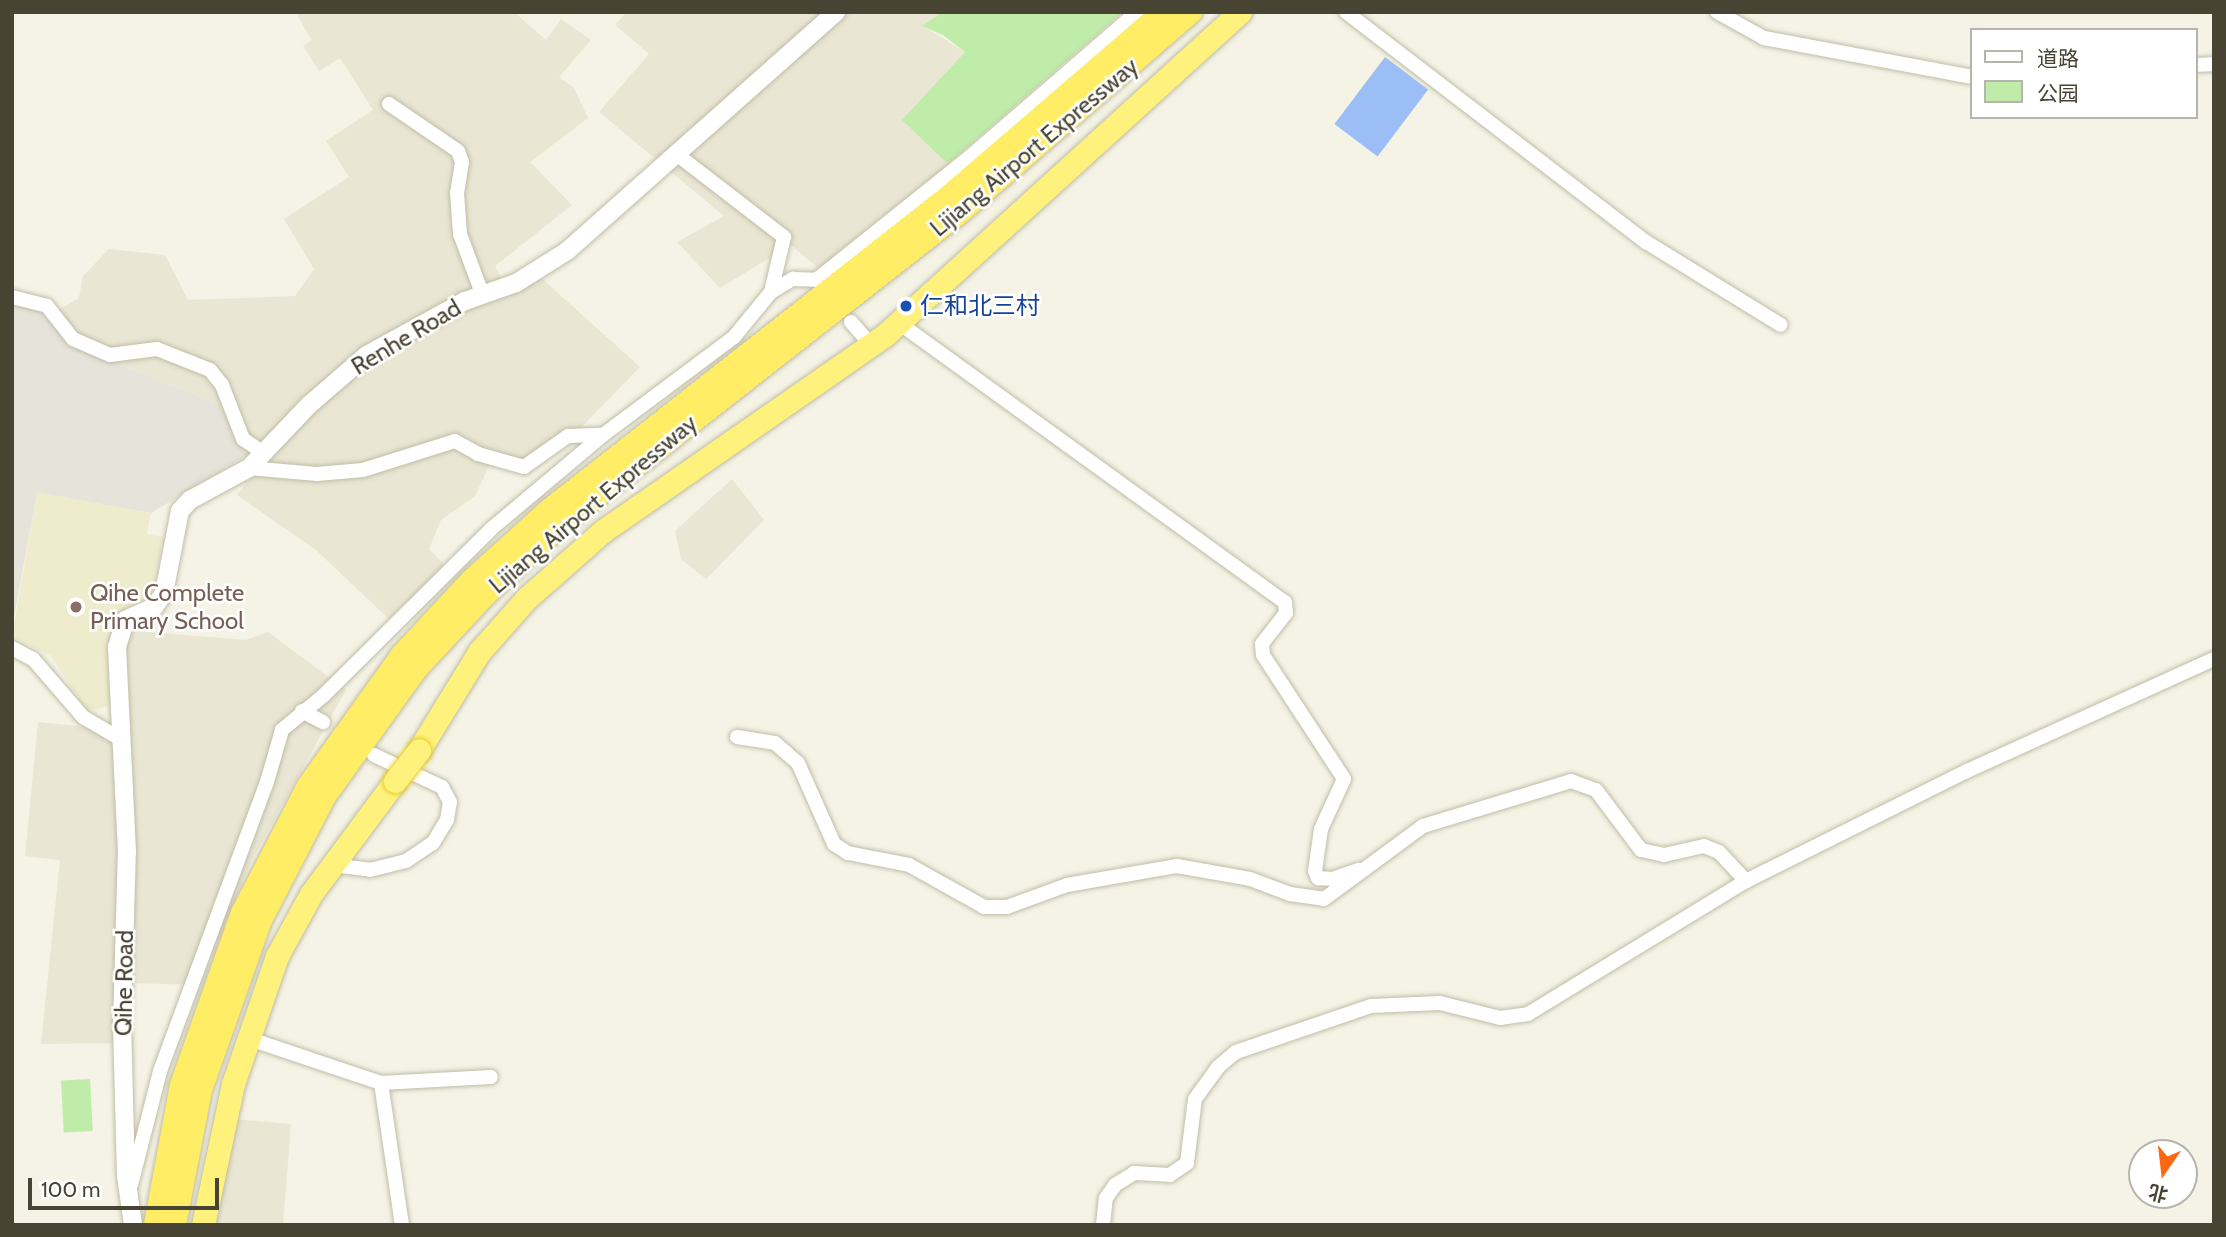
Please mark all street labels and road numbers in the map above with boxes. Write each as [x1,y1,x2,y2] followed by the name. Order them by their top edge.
[924,52,1144,242] street label: Lijiang Airport Expressway
[346,293,466,381] street label: Renhe Road
[483,409,703,599] street label: Lijiang Airport Expressway
[109,930,139,1036] street label: Qihe Road

